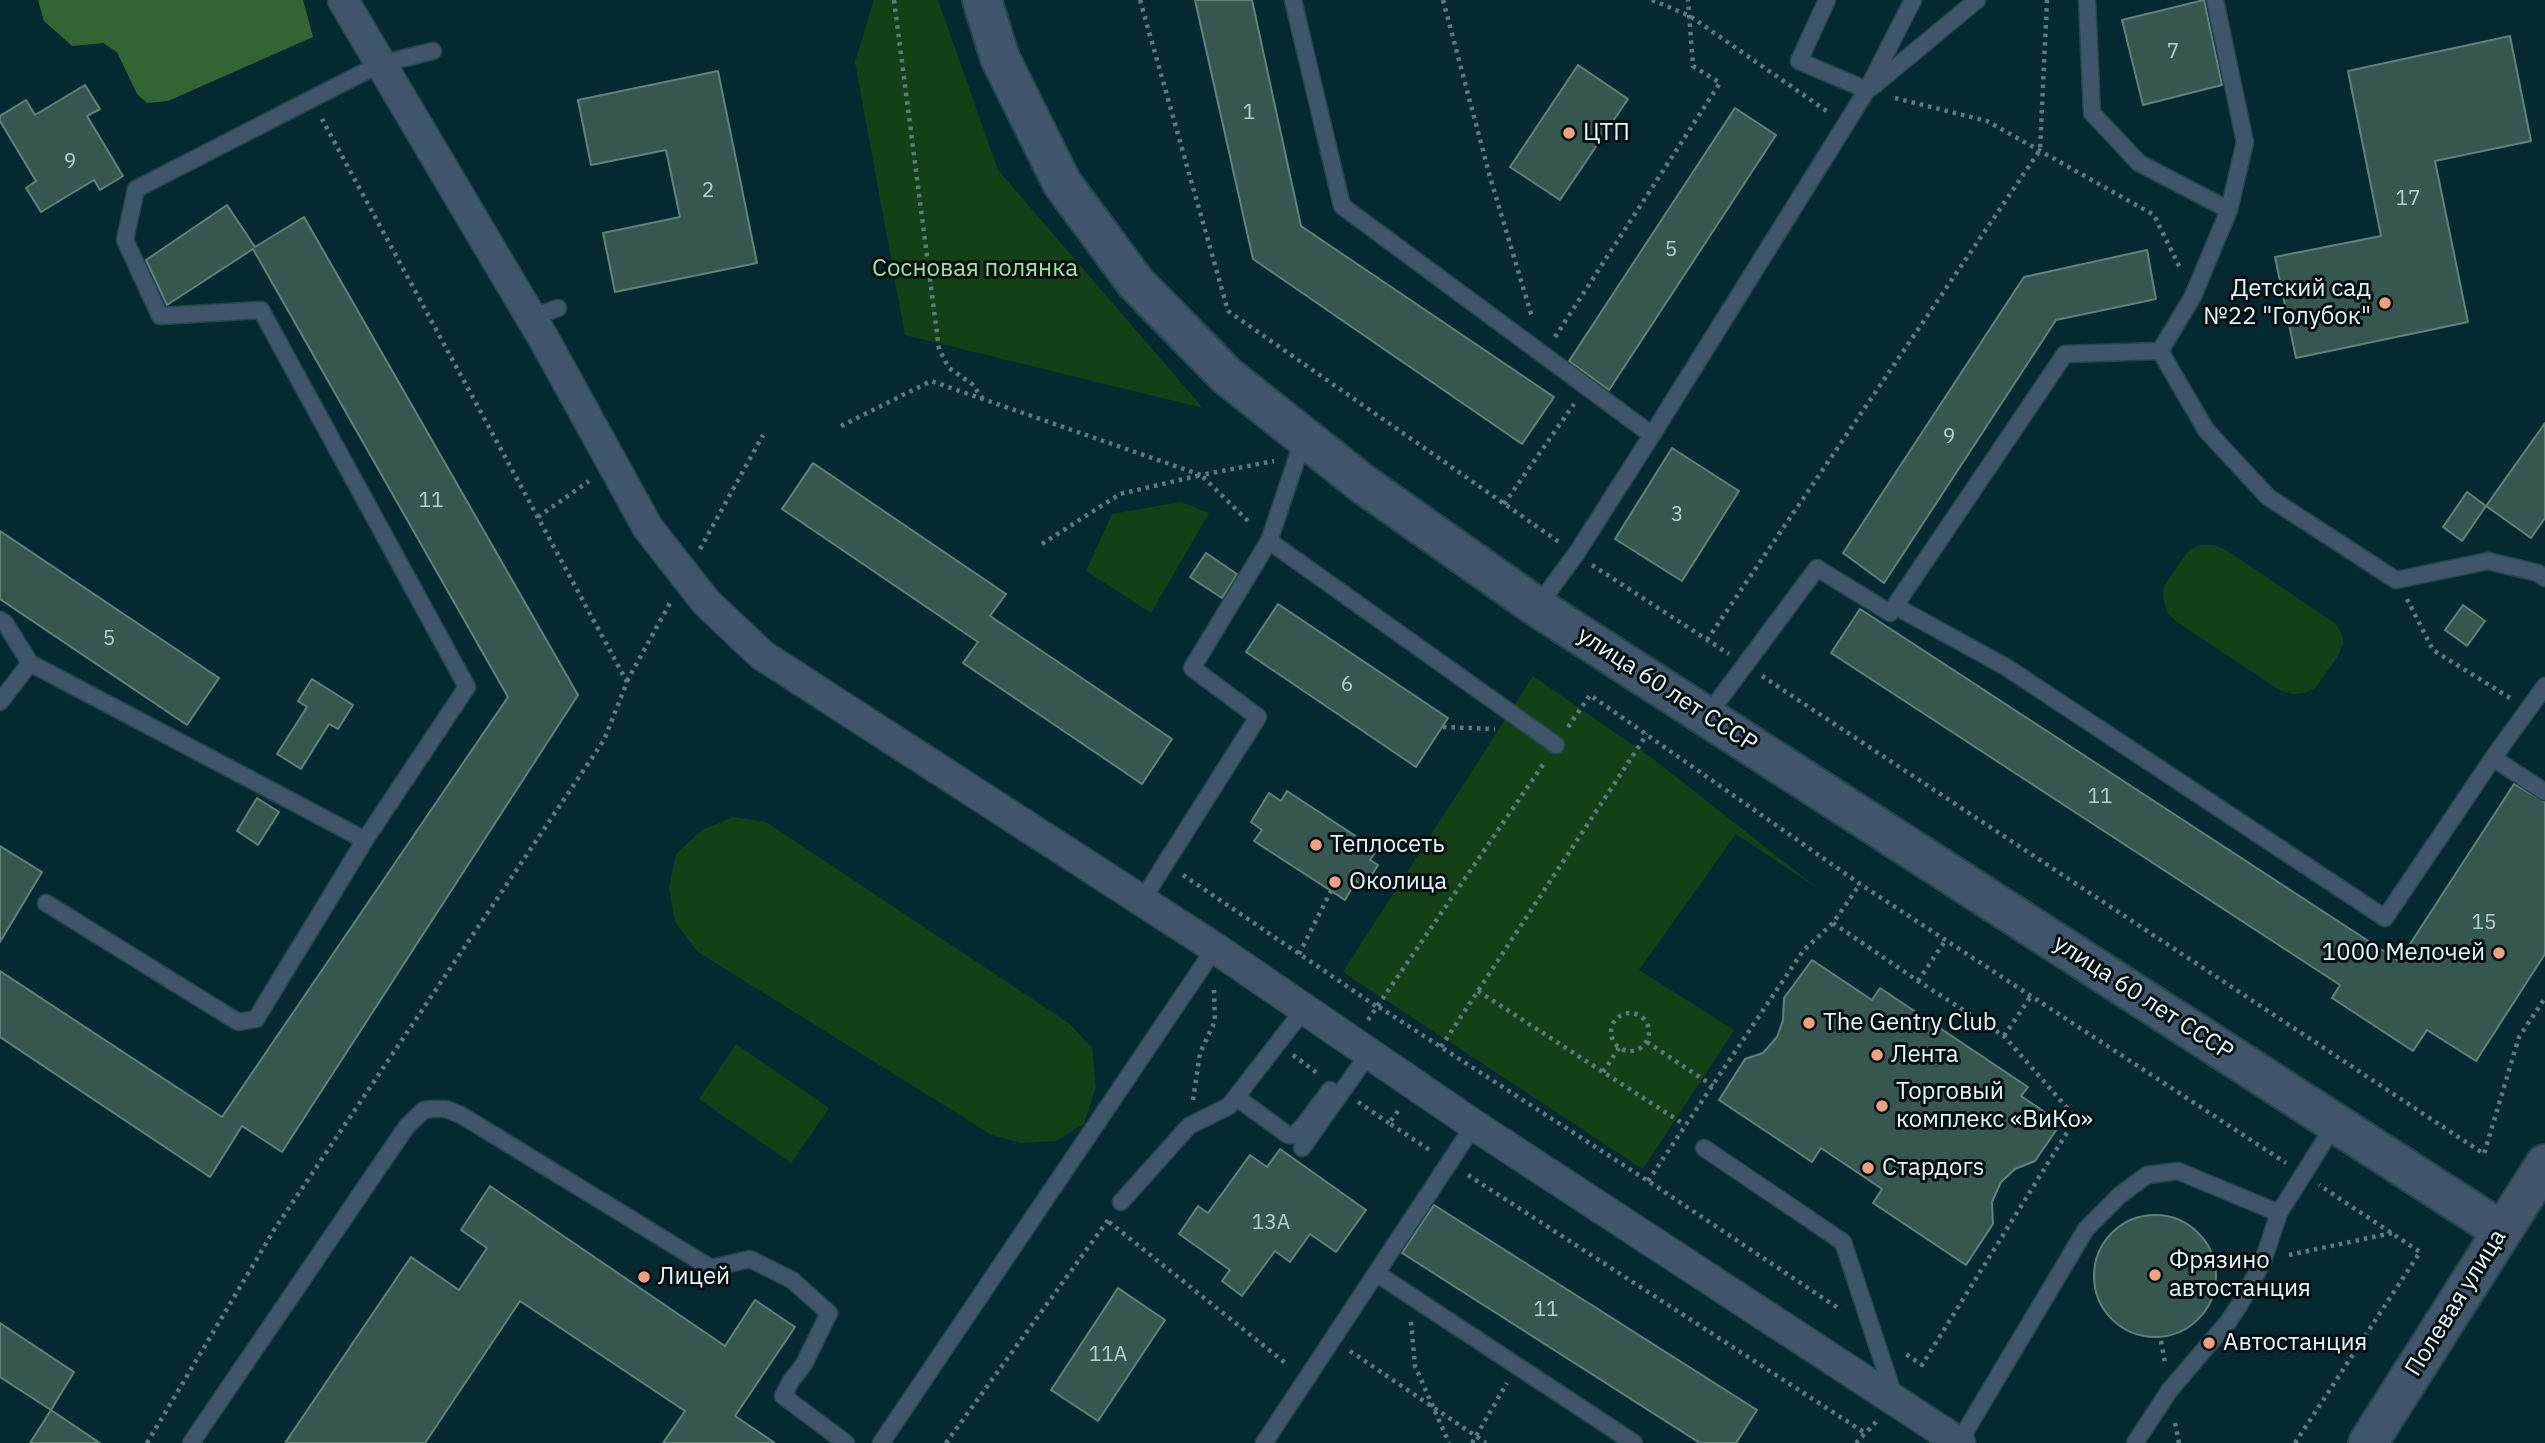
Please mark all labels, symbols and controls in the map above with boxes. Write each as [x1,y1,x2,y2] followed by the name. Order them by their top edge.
[2167,39,2179,65] house number: 7
[1243,100,1255,126] house number: 1
[1583,119,1630,147] place label: ЦТП
[1561,125,1577,141] marker: ЦТП
[64,149,76,175] house number: 9
[702,178,714,204] house number: 2
[2395,186,2421,212] house number: 17
[1665,237,1677,263] house number: 5
[872,255,1078,283] park label: Сосновая полянка
[2203,275,2371,331] place label: Детский сад №22 "Голубок"
[2377,295,2393,311] marker: Детский сад №22 "Голубок"
[1943,424,1955,450] house number: 9
[418,488,444,514] house number: 11
[1671,502,1683,528] house number: 3
[1572,621,1762,759] street label: улица 60 лет СССР
[103,626,115,652] house number: 5
[1341,672,1353,698] house number: 6
[2087,784,2113,810] house number: 11
[1330,831,1445,859] place label: Теплосеть
[1308,837,1324,853] marker: Теплосеть
[1349,868,1447,896] place label: Околица
[1327,874,1343,890] marker: Околица
[2471,910,2497,936] house number: 15
[2048,929,2238,1067] street label: улица 60 лет СССР
[2322,939,2485,967] place label: 1000 Мелочей
[2491,945,2507,961] marker: 1000 Мелочей
[1823,1009,1997,1037] place label: The Gentry Club
[1801,1015,1817,1031] marker: The Gentry Club
[1891,1041,1959,1069] place label: Лента
[1869,1047,1885,1063] marker: Лента
[1896,1078,2093,1134] place label: Торговый комплекс «ВиКо»
[1874,1098,1890,1114] marker: Торговый комплекс «ВиКо»
[1882,1154,1985,1182] place label: Стардогs
[1860,1160,1876,1176] marker: Стардогs
[1252,1210,1290,1236] house number: 13А
[2399,1224,2513,1382] street label: Полевая улица
[2169,1247,2311,1303] place label: Фрязино автостанция
[658,1263,730,1291] place label: Лицей
[2147,1267,2163,1283] marker: Фрязино автостанция
[636,1269,652,1285] marker: Лицей
[1533,1297,1559,1323] house number: 11
[2223,1329,2367,1357] place label: Автостанция
[2201,1335,2217,1351] marker: Автостанция
[1089,1342,1127,1368] house number: 11А

